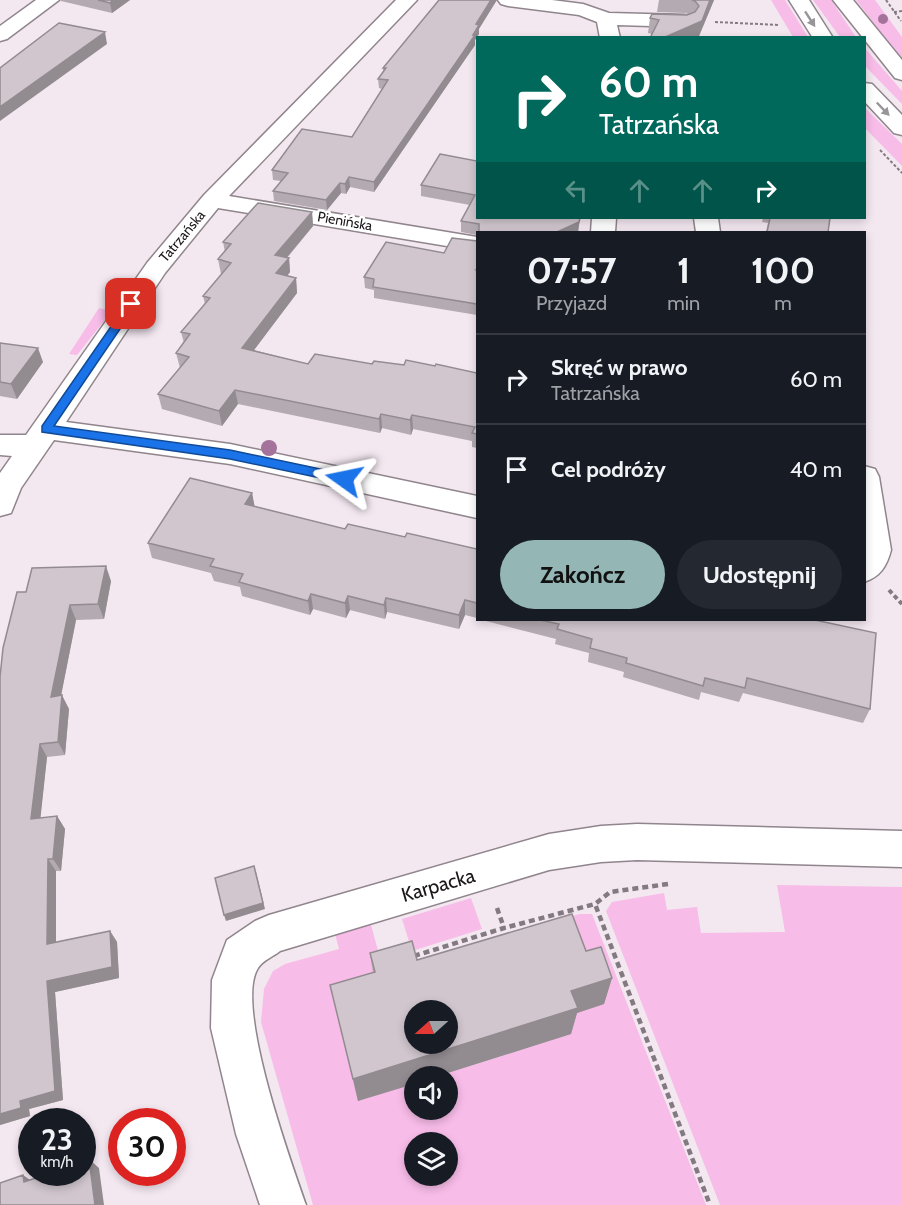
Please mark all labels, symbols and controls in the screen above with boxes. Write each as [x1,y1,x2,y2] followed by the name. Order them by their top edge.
[804,11,815,27] one-way arrow
[599,56,698,108] text: 60 m
[500,60,578,138] icon: right
[875,101,889,115] one-way arrow
[599,108,719,141] text: Tatrzańska
[560,174,593,207] icon: left
[623,174,656,207] icon: ahead
[686,174,719,207] icon: ahead
[749,174,782,207] icon: right
[155,206,209,266] street label: Tatrzańska
[316,207,374,235] street label: Pienińska
[527,248,616,292] text: 07:57
[677,248,690,292] text: 1
[751,248,815,292] text: 100
[105,278,156,329] pin
[114,287,147,320] icon: arrive
[536,291,607,315] text: Przyjazd
[667,291,700,315] text: min
[774,291,792,315] text: m
[551,354,688,381] text: Skręć w prawo
[500,363,533,396] icon: right
[790,366,842,393] text: 60 m
[551,381,640,405] text: Tatrzańska
[312,447,376,511] position arrow
[500,453,533,486] icon: arrive
[551,456,666,483] text: Cel podróży
[790,456,842,483] text: 40 m
[500,540,665,609] button: Zakończ
[677,540,842,609] button: Udostępnij
[398,863,478,907] street label: Karpacka
[404,1000,458,1054] north arrow
[404,1000,458,1186] map controls
[404,1066,458,1120] button: sound
[108,1108,186,1186] speed limit sign: 30
[41,1121,73,1158] text: 23
[404,1132,458,1186] button: layers
[41,1153,73,1171] text: km/h

